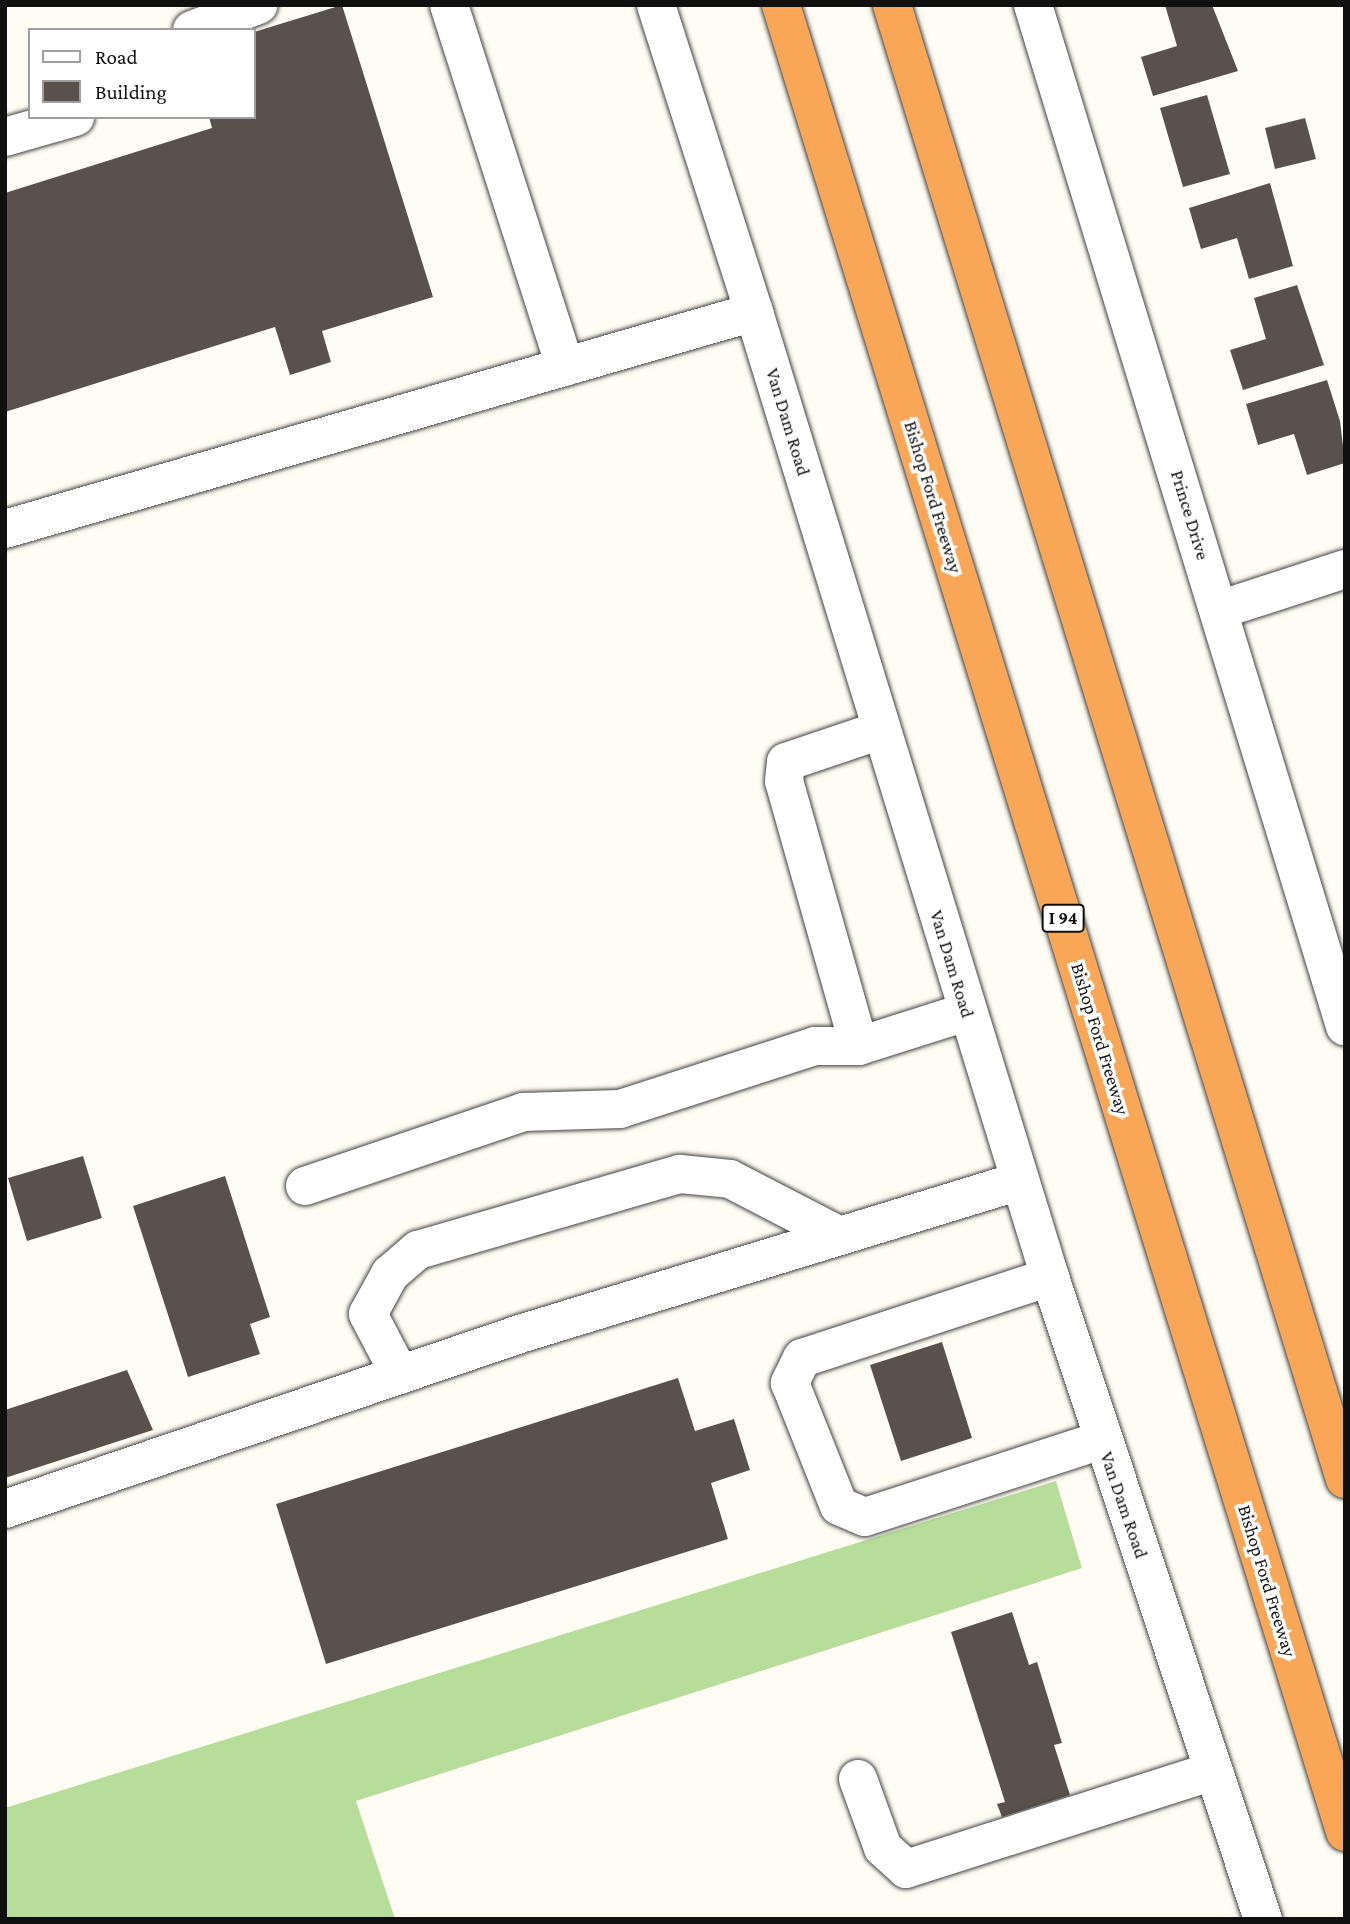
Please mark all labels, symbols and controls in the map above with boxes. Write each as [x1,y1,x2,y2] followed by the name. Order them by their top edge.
[28,28,256,119] legend
[95,45,138,69] text: Road
[95,80,167,104] text: Building
[761,365,815,479] street label: Van Dam Road
[899,418,967,576] street label: Bishop Ford Freeway
[1166,467,1214,563] street label: Prince Drive
[1040,903,1086,932] road number: I 94
[925,907,979,1021] street label: Van Dam Road
[1066,960,1134,1118] street label: Bishop Ford Freeway
[1095,1449,1153,1561] street label: Van Dam Road
[1233,1502,1301,1660] street label: Bishop Ford Freeway

